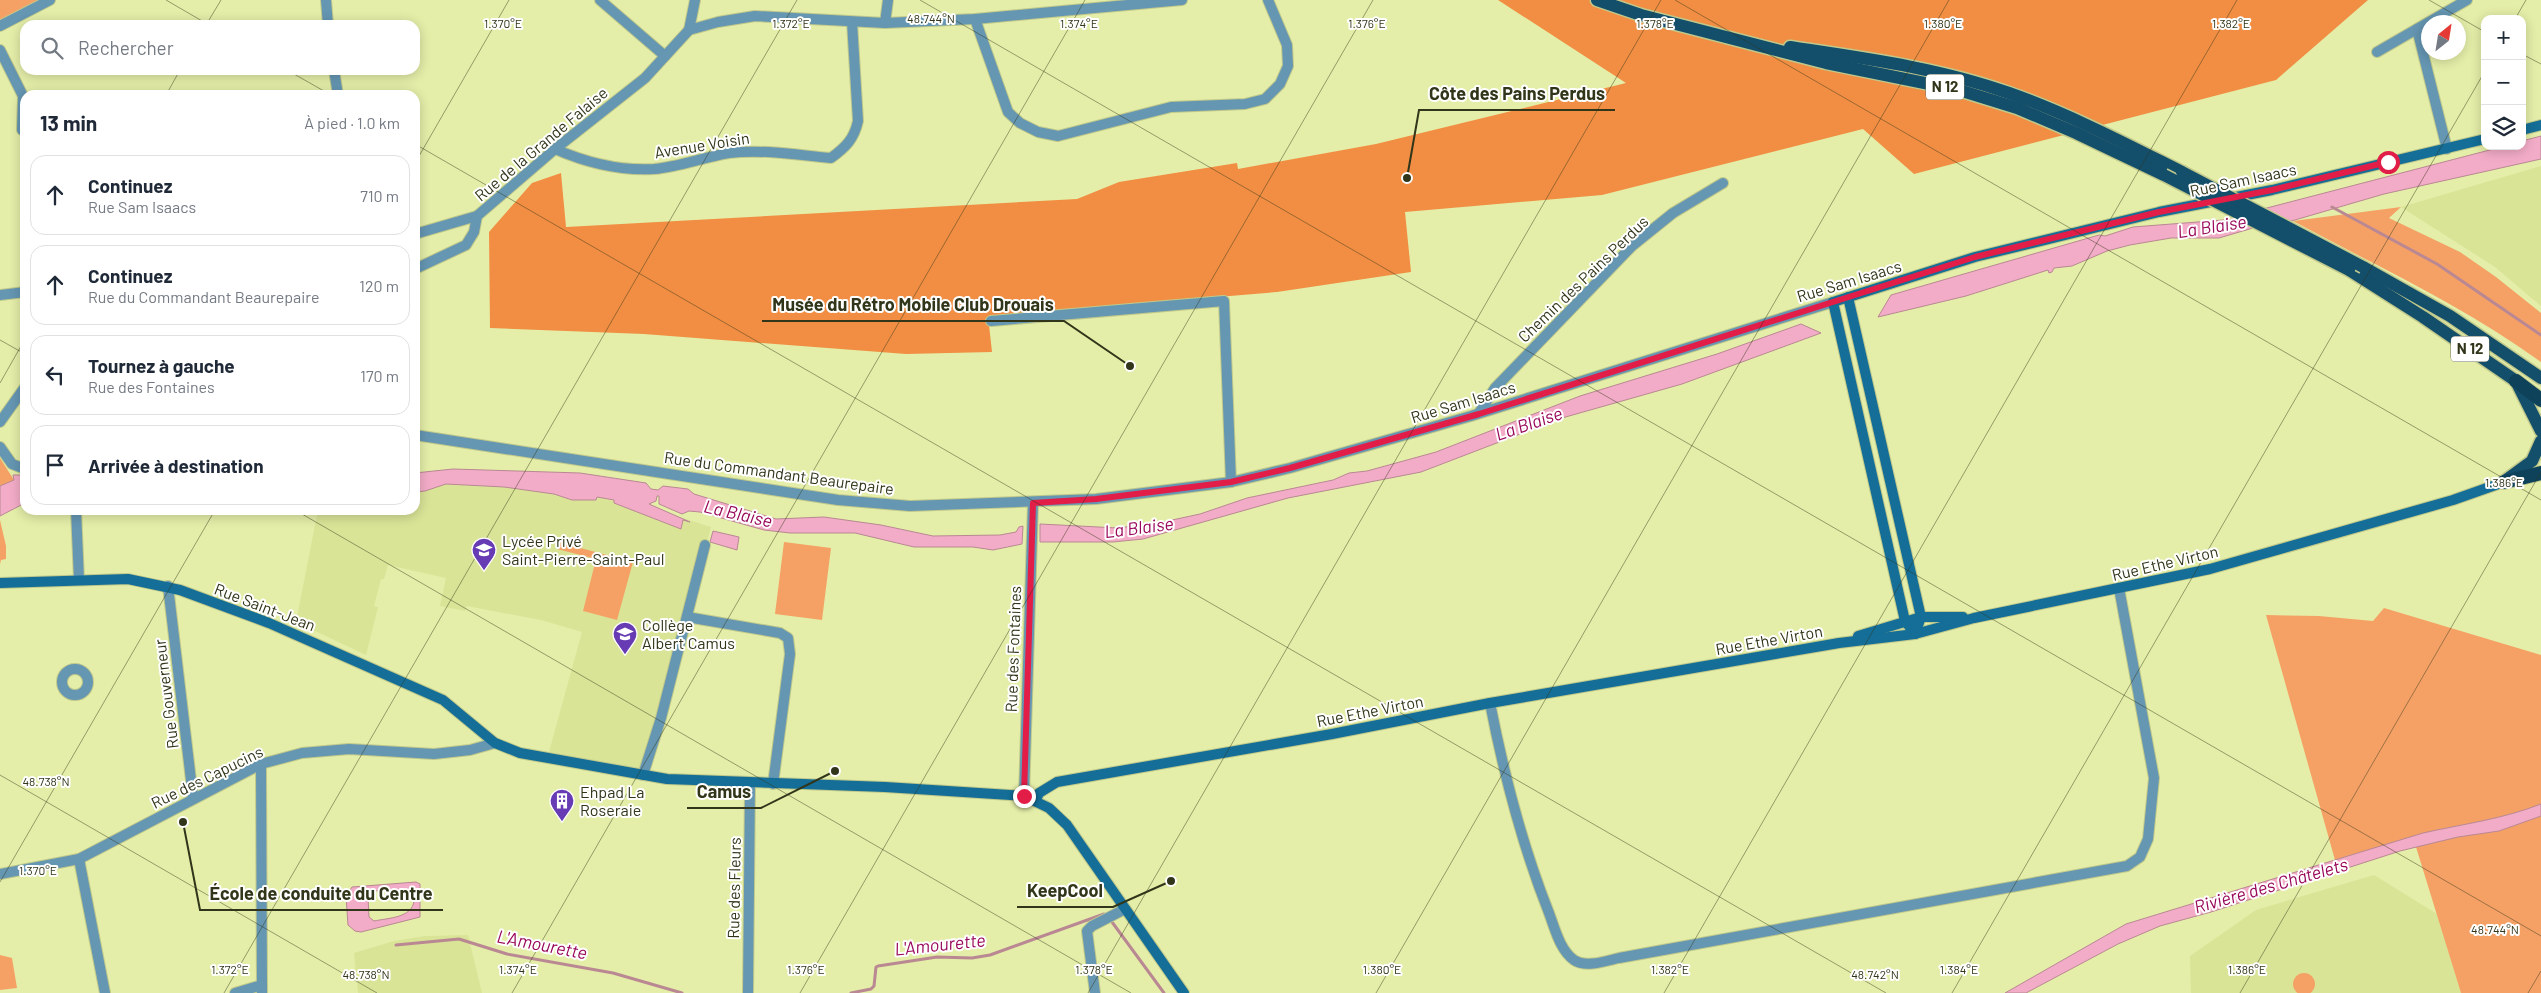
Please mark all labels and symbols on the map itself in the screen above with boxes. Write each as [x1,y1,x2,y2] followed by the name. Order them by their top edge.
[907,11,955,25] text: 48.744°N
[2421,15,2466,60] north arrow
[484,16,522,30] text: 1.370°E
[772,16,810,30] text: 1.372°E
[1060,16,1098,30] text: 1.374°E
[1348,16,1386,30] text: 1.376°E
[1636,16,1674,30] text: 1.378°E
[1924,16,1962,30] text: 1.380°E
[2212,16,2250,30] text: 1.382°E
[1926,74,1964,100] road number: N 12
[1419,77,1615,110] callout: Côte des Pains Perdus
[1429,82,1605,104] text: Côte des Pains Perdus
[470,83,611,205] street label: Rue de la Grande Falaise
[653,128,751,161] street label: Avenue Voisin
[2377,151,2400,174] route start
[2188,159,2298,200] street label: Rue Sam Isaacs
[2176,210,2248,242] water label: La Blaise
[1514,212,1652,346] street label: Chemin des Pains Perdus
[1794,256,1903,305] street label: Rue Sam Isaacs
[762,288,1064,321] callout: Musée du Rétro Mobile Club Drouais
[772,293,1054,315] text: Musée du Rétro Mobile Club Drouais
[2451,336,2489,362] road number: N 12
[1408,377,1517,426] street label: Rue Sam Isaacs
[1492,401,1565,445] water label: La Blaise
[663,447,895,498] street label: Rue du Commandant Beaurepaire
[2485,475,2523,489] text: 1.386°E
[702,494,775,532] water label: La Blaise
[1103,512,1175,542] water label: La Blaise
[502,531,665,568] place label: Lycée Privé Saint-Pierre-Saint-Paul
[471,537,497,571] school or university icon: Lycée Privé Saint-Pierre-Saint-Paul
[2110,541,2220,584] street label: Rue Ethe Virton
[212,579,318,635] street label: Rue Saint-Jean
[1001,585,1024,713] street label: Rue des Fontaines
[642,615,735,652] place label: Collège Albert Camus
[612,621,638,655] school or university icon: Collège Albert Camus
[1714,621,1824,658] street label: Rue Ethe Virton
[149,638,182,750] street label: Rue Gouverneur
[1315,691,1425,730] street label: Rue Ethe Virton
[148,741,266,812] street label: Rue des Capucins
[23,774,70,788] text: 48.738°N
[687,775,761,808] callout: Camus
[697,780,751,802] text: Camus
[580,782,645,819] place label: Ehpad La Roseraie
[1013,785,1036,808] route end
[549,788,575,822] building icon: Ehpad La Roseraie
[723,837,744,939] street label: Rue des Fleurs
[2191,853,2350,918] water label: Rivière des Châtelets
[19,863,57,877] text: 1.370°E
[1017,874,1113,907] callout: KeepCool
[200,877,443,910] callout: École de conduite du Centre
[1027,879,1103,901] text: KeepCool
[209,882,433,904] text: École de conduite du Centre
[2471,922,2519,936] text: 48.744°N
[495,925,589,964] water label: L'Amourette
[893,928,986,960] water label: L'Amourette
[211,962,249,976] text: 1.372°E
[499,962,537,976] text: 1.374°E
[787,962,825,976] text: 1.376°E
[1075,962,1113,976] text: 1.378°E
[1363,962,1401,976] text: 1.380°E
[1651,962,1689,976] text: 1.382°E
[1940,962,1978,976] text: 1.384°E
[2228,962,2266,976] text: 1.386°E
[343,967,390,981] text: 48.738°N
[1851,967,1899,981] text: 48.742°N

